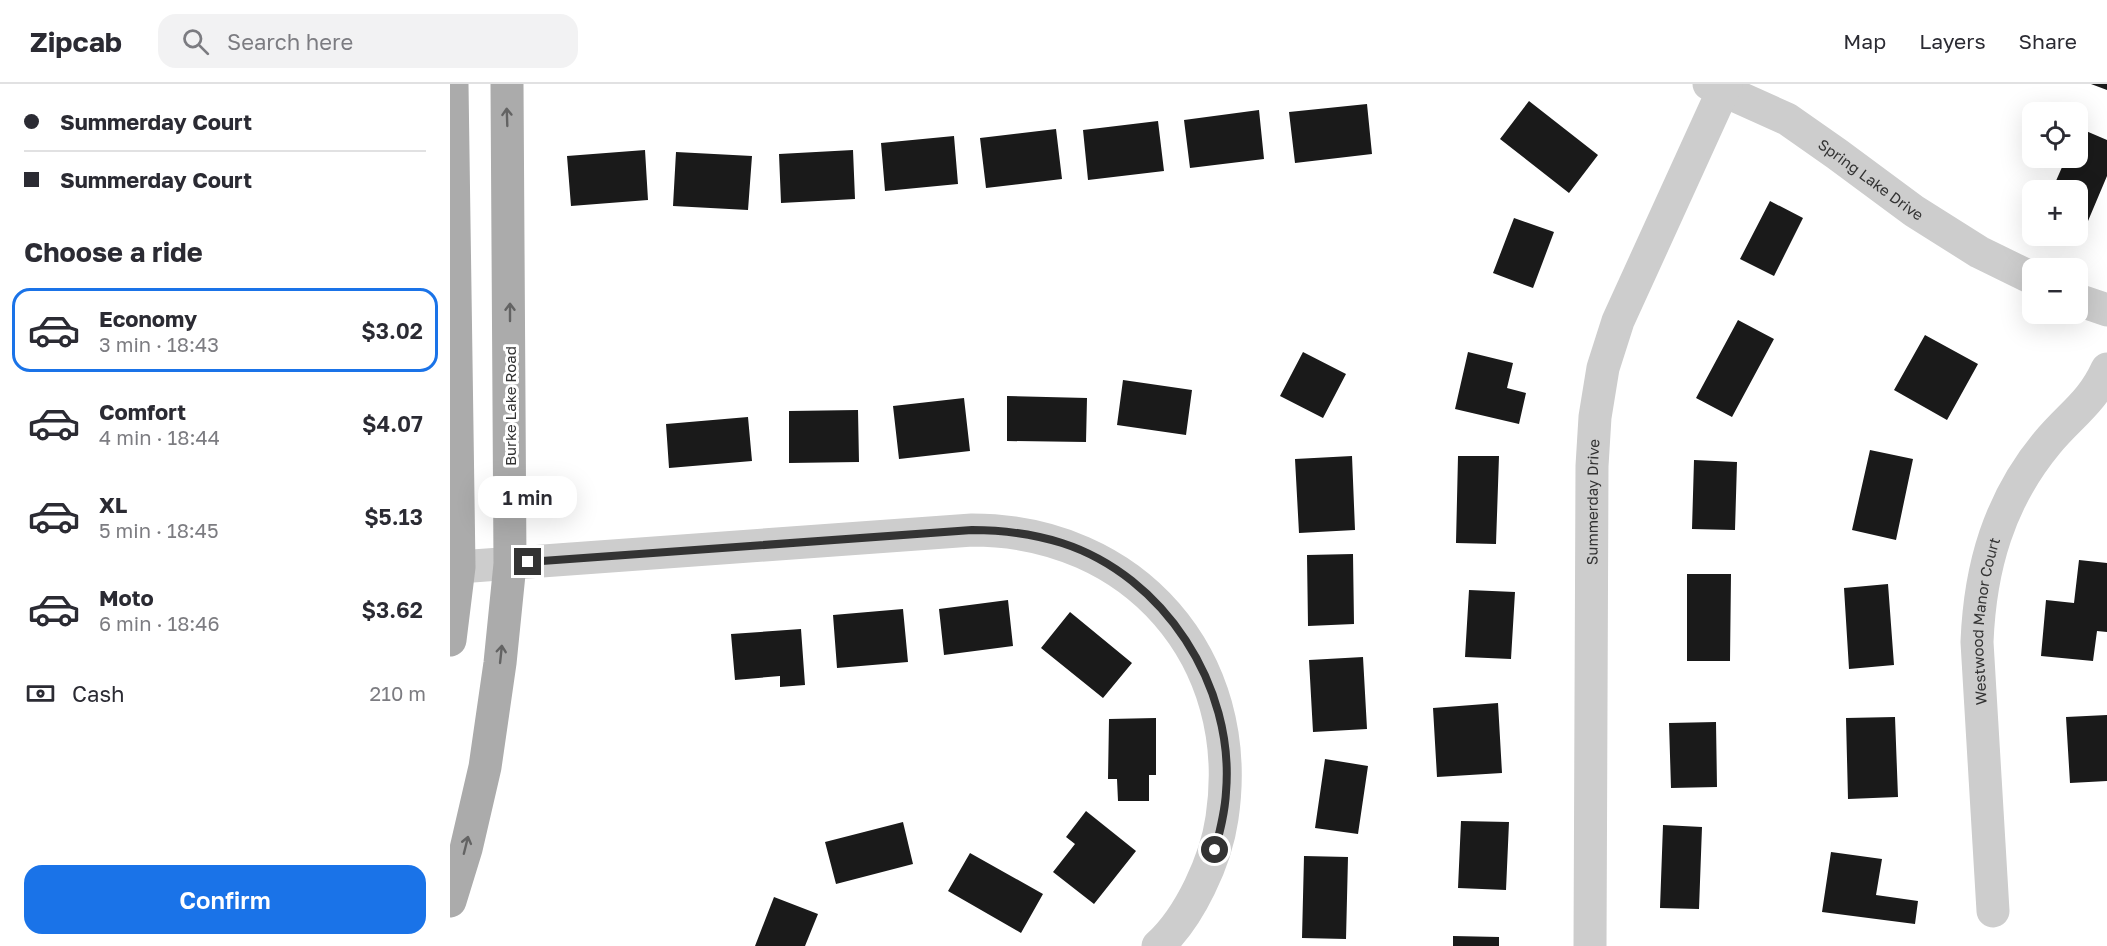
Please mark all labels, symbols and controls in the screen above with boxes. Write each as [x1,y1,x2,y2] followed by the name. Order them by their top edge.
[158,14,578,68] search box
[30,25,122,58] text: Zipcab
[179,25,212,58] icon: search
[227,28,353,55] text: Search here
[1843,28,1886,54] text: Map
[1919,28,1986,54] text: Layers
[2019,28,2077,54] text: Share
[2022,102,2088,324] map controls
[2022,102,2088,168] button: locate
[501,107,512,127] one-way arrow
[60,108,252,135] text: Summerday Court
[1815,135,1927,224] street label: Spring Lake Drive
[60,166,252,193] text: Summerday Court
[2022,180,2088,246] button: +
[24,236,203,268] text: Choose a ride
[2022,258,2088,324] button: −
[504,302,516,322] one-way arrow
[27,303,81,357] icon: car
[99,305,197,332] text: Economy
[361,317,423,344] text: $3.02
[99,332,219,356] text: 3 min · 18:43
[501,346,519,466] street label: Burke Lake Road
[27,396,81,450] icon: car
[99,398,186,425] text: Comfort
[362,410,423,437] text: $4.07
[99,425,220,449] text: 4 min · 18:44
[1583,438,1603,565] street label: Summerday Drive
[478,475,578,517] callout: 1 min
[502,485,553,509] text: 1 min
[27,489,81,543] icon: car
[99,491,127,518] text: XL
[364,503,423,530] text: $5.13
[99,518,219,542] text: 5 min · 18:45
[1968,535,2003,706] street label: Westwood Manor Court
[514,548,541,575] route end
[27,582,81,636] icon: car
[99,584,154,611] text: Moto
[361,596,423,623] text: $3.62
[99,611,220,635] text: 6 min · 18:46
[496,644,507,664] one-way arrow
[24,677,57,710] icon: cash
[72,680,125,707] text: Cash
[370,681,426,705] text: 210 m
[461,836,473,855] one-way arrow
[1201,836,1228,863] route start
[24,865,426,934] button: Confirm

